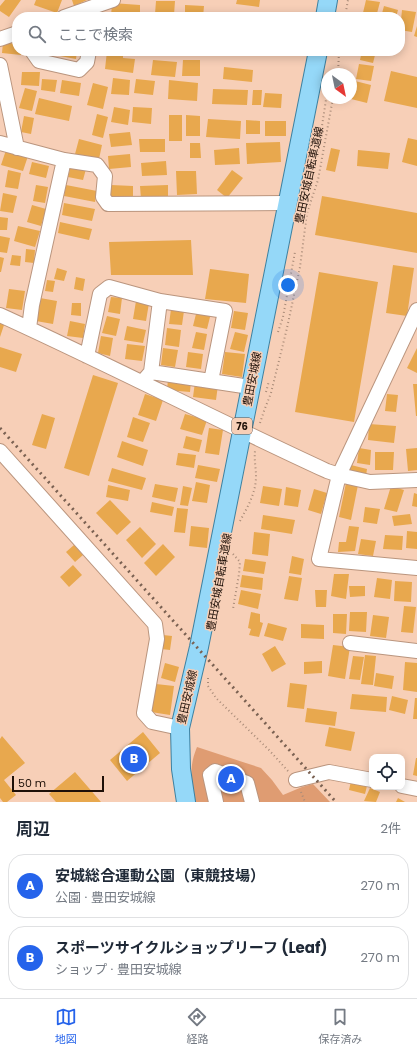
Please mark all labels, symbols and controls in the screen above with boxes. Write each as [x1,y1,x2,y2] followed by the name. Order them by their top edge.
[12,12,405,56] search box
[26,23,48,45] icon: search
[58,24,133,45] text: ここで検索
[321,68,357,104] north arrow
[291,125,327,225] street label: 豊田安城自転車道線
[278,275,298,295] your location
[239,350,265,408] street label: 豊田安城線
[232,418,252,434] road number: 76
[203,532,235,632] street label: 豊田安城自転車道線
[173,668,201,726] street label: 豊田安城線
[121,744,147,774] pin: B
[369,754,405,790] map controls
[369,754,405,790] button: locate
[218,764,244,794] pin: A
[12,774,104,793] scale bar
[18,775,46,791] text: 50 m
[16,817,50,841] text: 周辺
[381,819,401,838] text: 2件
[55,865,265,886] text: 安城総合運動公園（東競技場）
[25,876,35,895] text: A
[360,876,400,895] text: 270 m
[55,888,156,907] text: 公園 · 豊田安城線
[55,937,328,958] text: スポーツサイクルショップリーフ (Leaf)
[26,948,34,967] text: B
[360,948,400,967] text: 270 m
[55,960,182,979] text: ショップ · 豊田安城線
[55,1006,77,1048] tab: 地図
[186,1006,208,1048] tab: 経路
[318,1006,362,1048] tab: 保存済み

